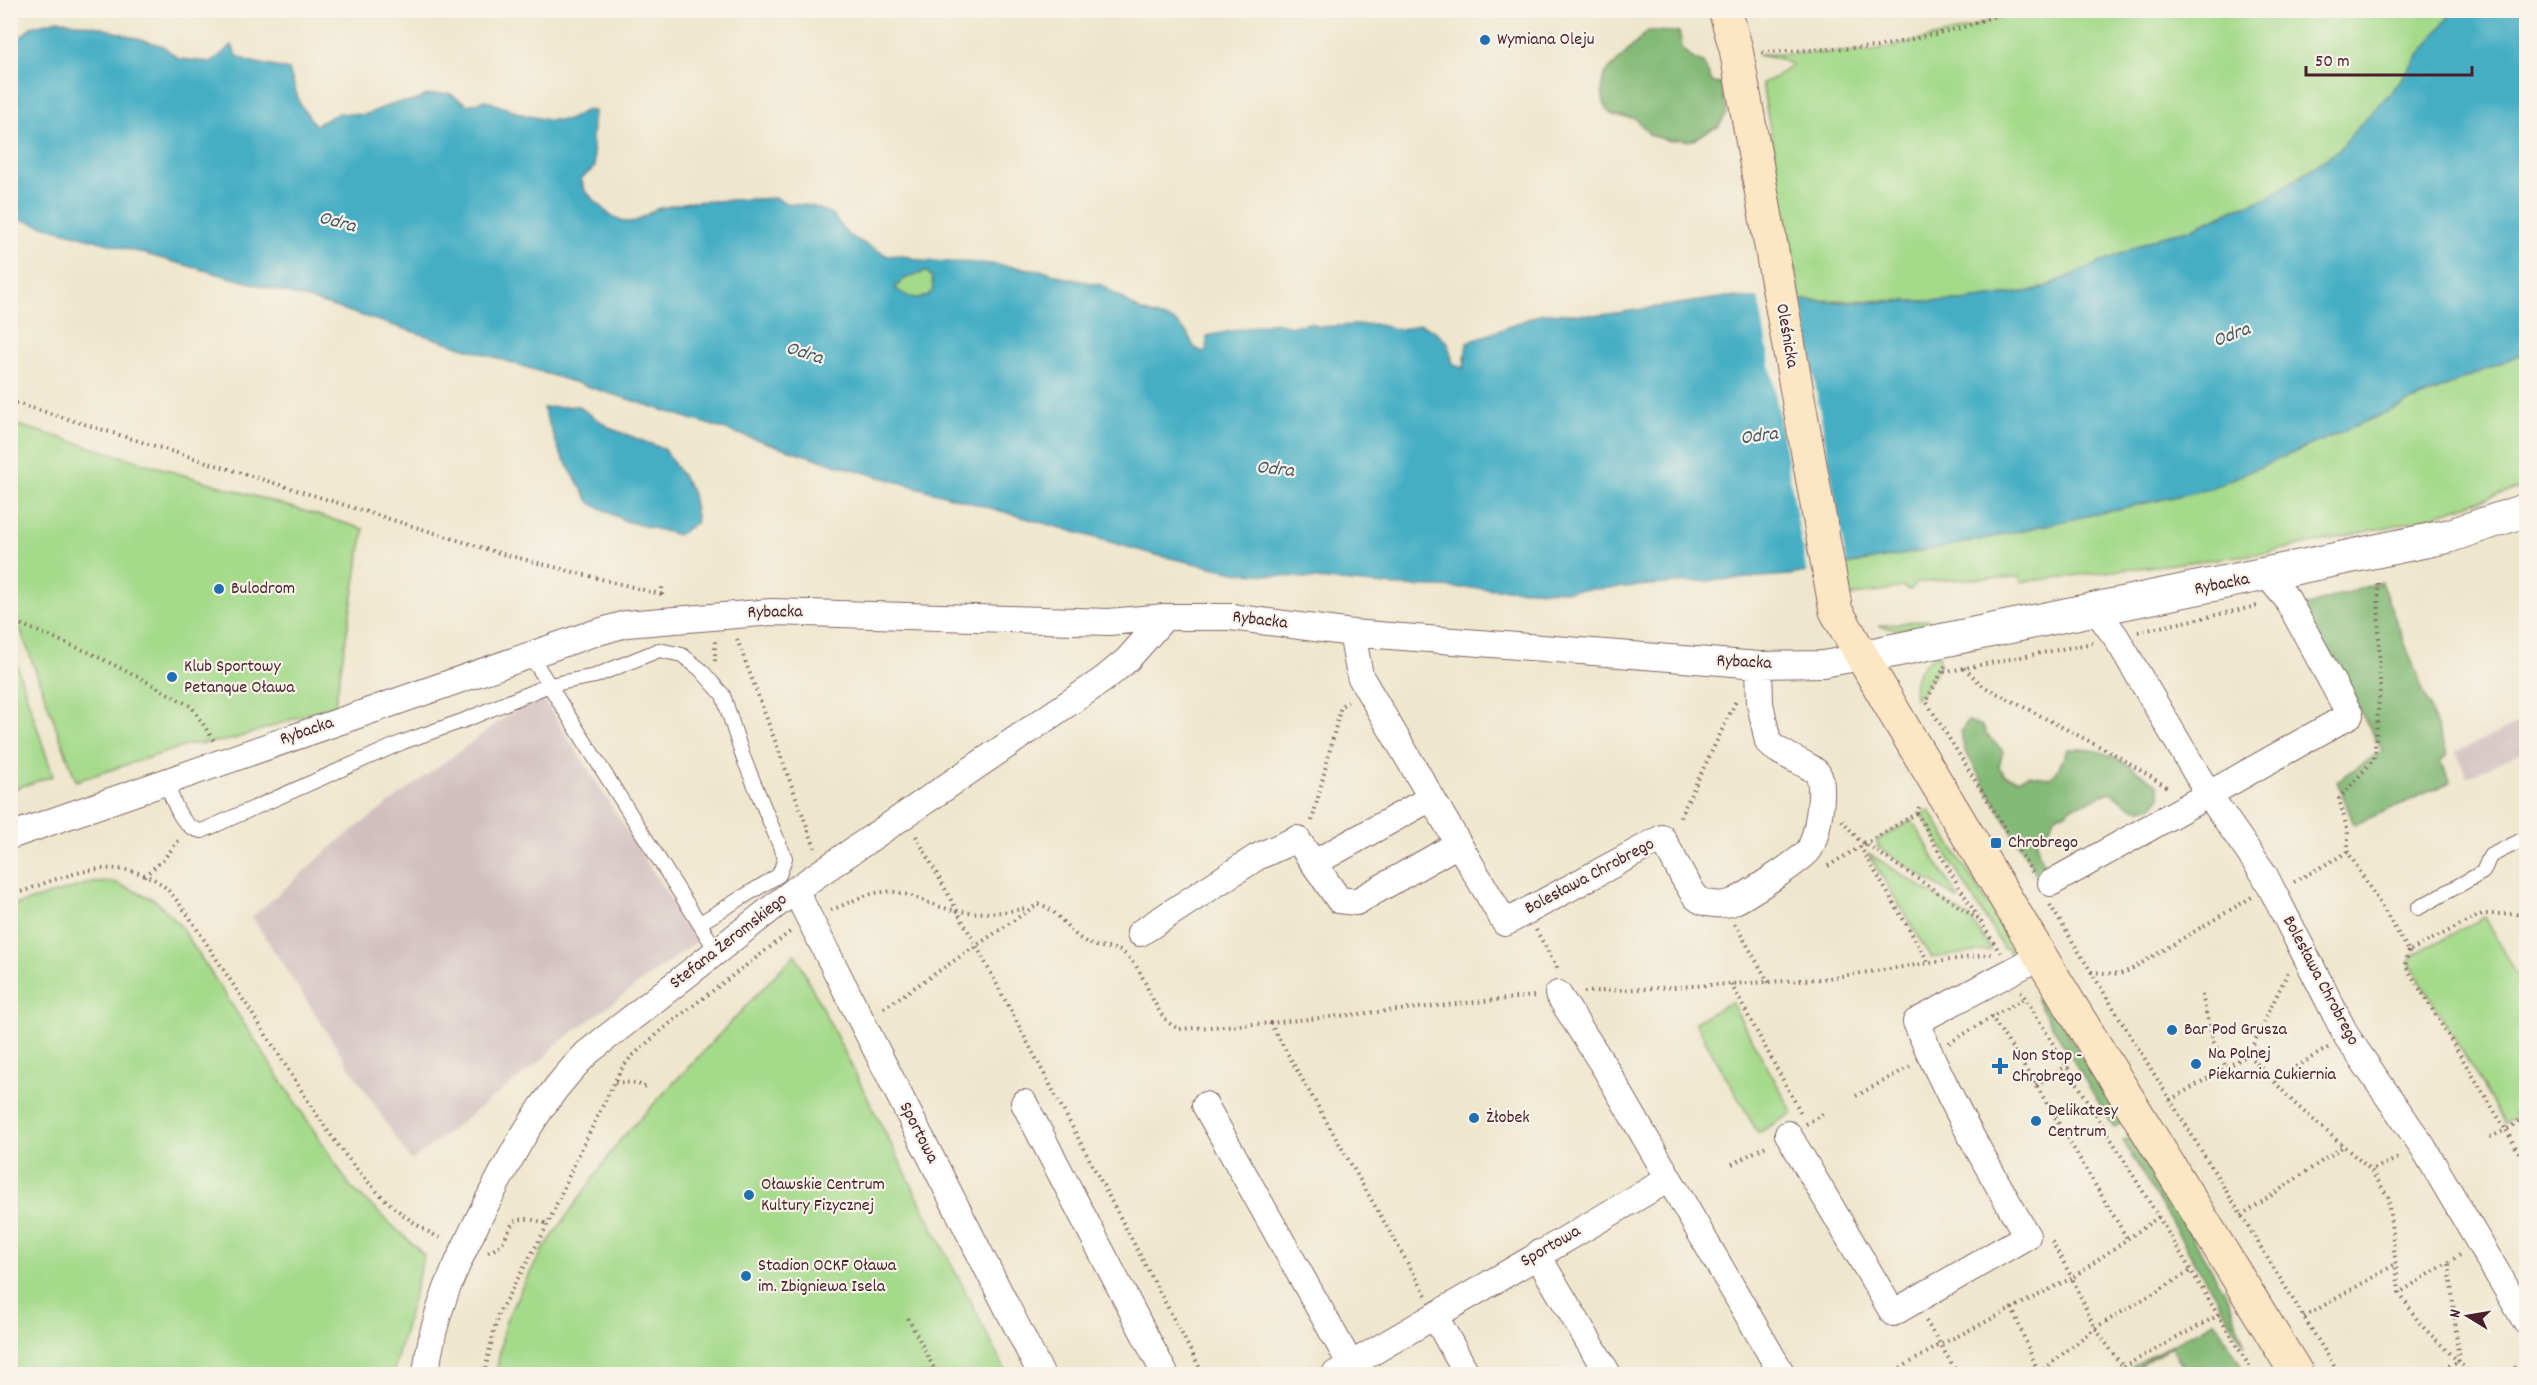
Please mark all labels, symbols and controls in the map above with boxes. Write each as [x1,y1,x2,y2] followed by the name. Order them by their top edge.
[1497,28,1595,53] place label: Wymiana Oleju
[1478,33,1492,47] marker: Wymiana Oleju
[2306,39,2472,77] scale bar
[2315,50,2350,75] text: 50 m
[315,205,360,242] water label: Odra
[1768,302,1804,371] street label: Oleśnicka
[2209,316,2256,356] water label: Odra
[782,335,828,374] water label: Odra
[1738,420,1781,453] water label: Odra
[1255,454,1297,486] water label: Odra
[2192,567,2252,603] street label: Rybacka
[231,577,295,602] place label: Bulodrom
[212,582,226,596] marker: Bulodrom
[747,600,803,626] street label: Rybacka
[1231,605,1290,637] street label: Rybacka
[1716,649,1773,677] street label: Rybacka
[184,655,295,701] place label: Klub Sportowy Petanque Oława
[165,670,179,684] marker: Klub Sportowy Petanque Oława
[277,711,338,753] street label: Rybacka
[2008,831,2078,856] place label: Chrobrego
[1521,832,1659,922] street label: Bolesława Chrobrego
[1989,836,2003,850] marker: Chrobrego
[665,888,793,996] street label: Stefana Żeromskiego
[2275,912,2365,1050] street label: Bolesława Chrobrego
[2184,1018,2287,1043] place label: Bar Pod Grusza
[2165,1023,2179,1037] marker: Bar Pod Grusza
[2208,1042,2337,1088] place label: Na Polnej Piekarnia Cukiernia
[2012,1044,2083,1090] place label: Non Stop - Chrobrego
[2189,1057,2203,1071] marker: Na Polnej Piekarnia Cukiernia
[1993,1059,2007,1073] marker: Non Stop - Chrobrego
[892,1098,944,1168] street label: Sportowa
[2048,1099,2119,1145] place label: Delikatesy Centrum
[1486,1106,1530,1131] place label: Żłobek
[1467,1111,1481,1125] marker: Żłobek
[2029,1114,2043,1128] marker: Delikatesy Centrum
[761,1173,885,1219] place label: Oławskie Centrum Kultury Fizycznej
[742,1188,756,1202] marker: Oławskie Centrum Kultury Fizycznej
[1516,1219,1586,1274] street label: Sportowa
[758,1254,897,1300] place label: Stadion OCKF Oława im. Zbigniewa Isela
[739,1269,753,1283] marker: Stadion OCKF Oława im. Zbigniewa Isela
[2438,1286,2498,1346] north arrow
[2444,1307,2468,1320] text: N

